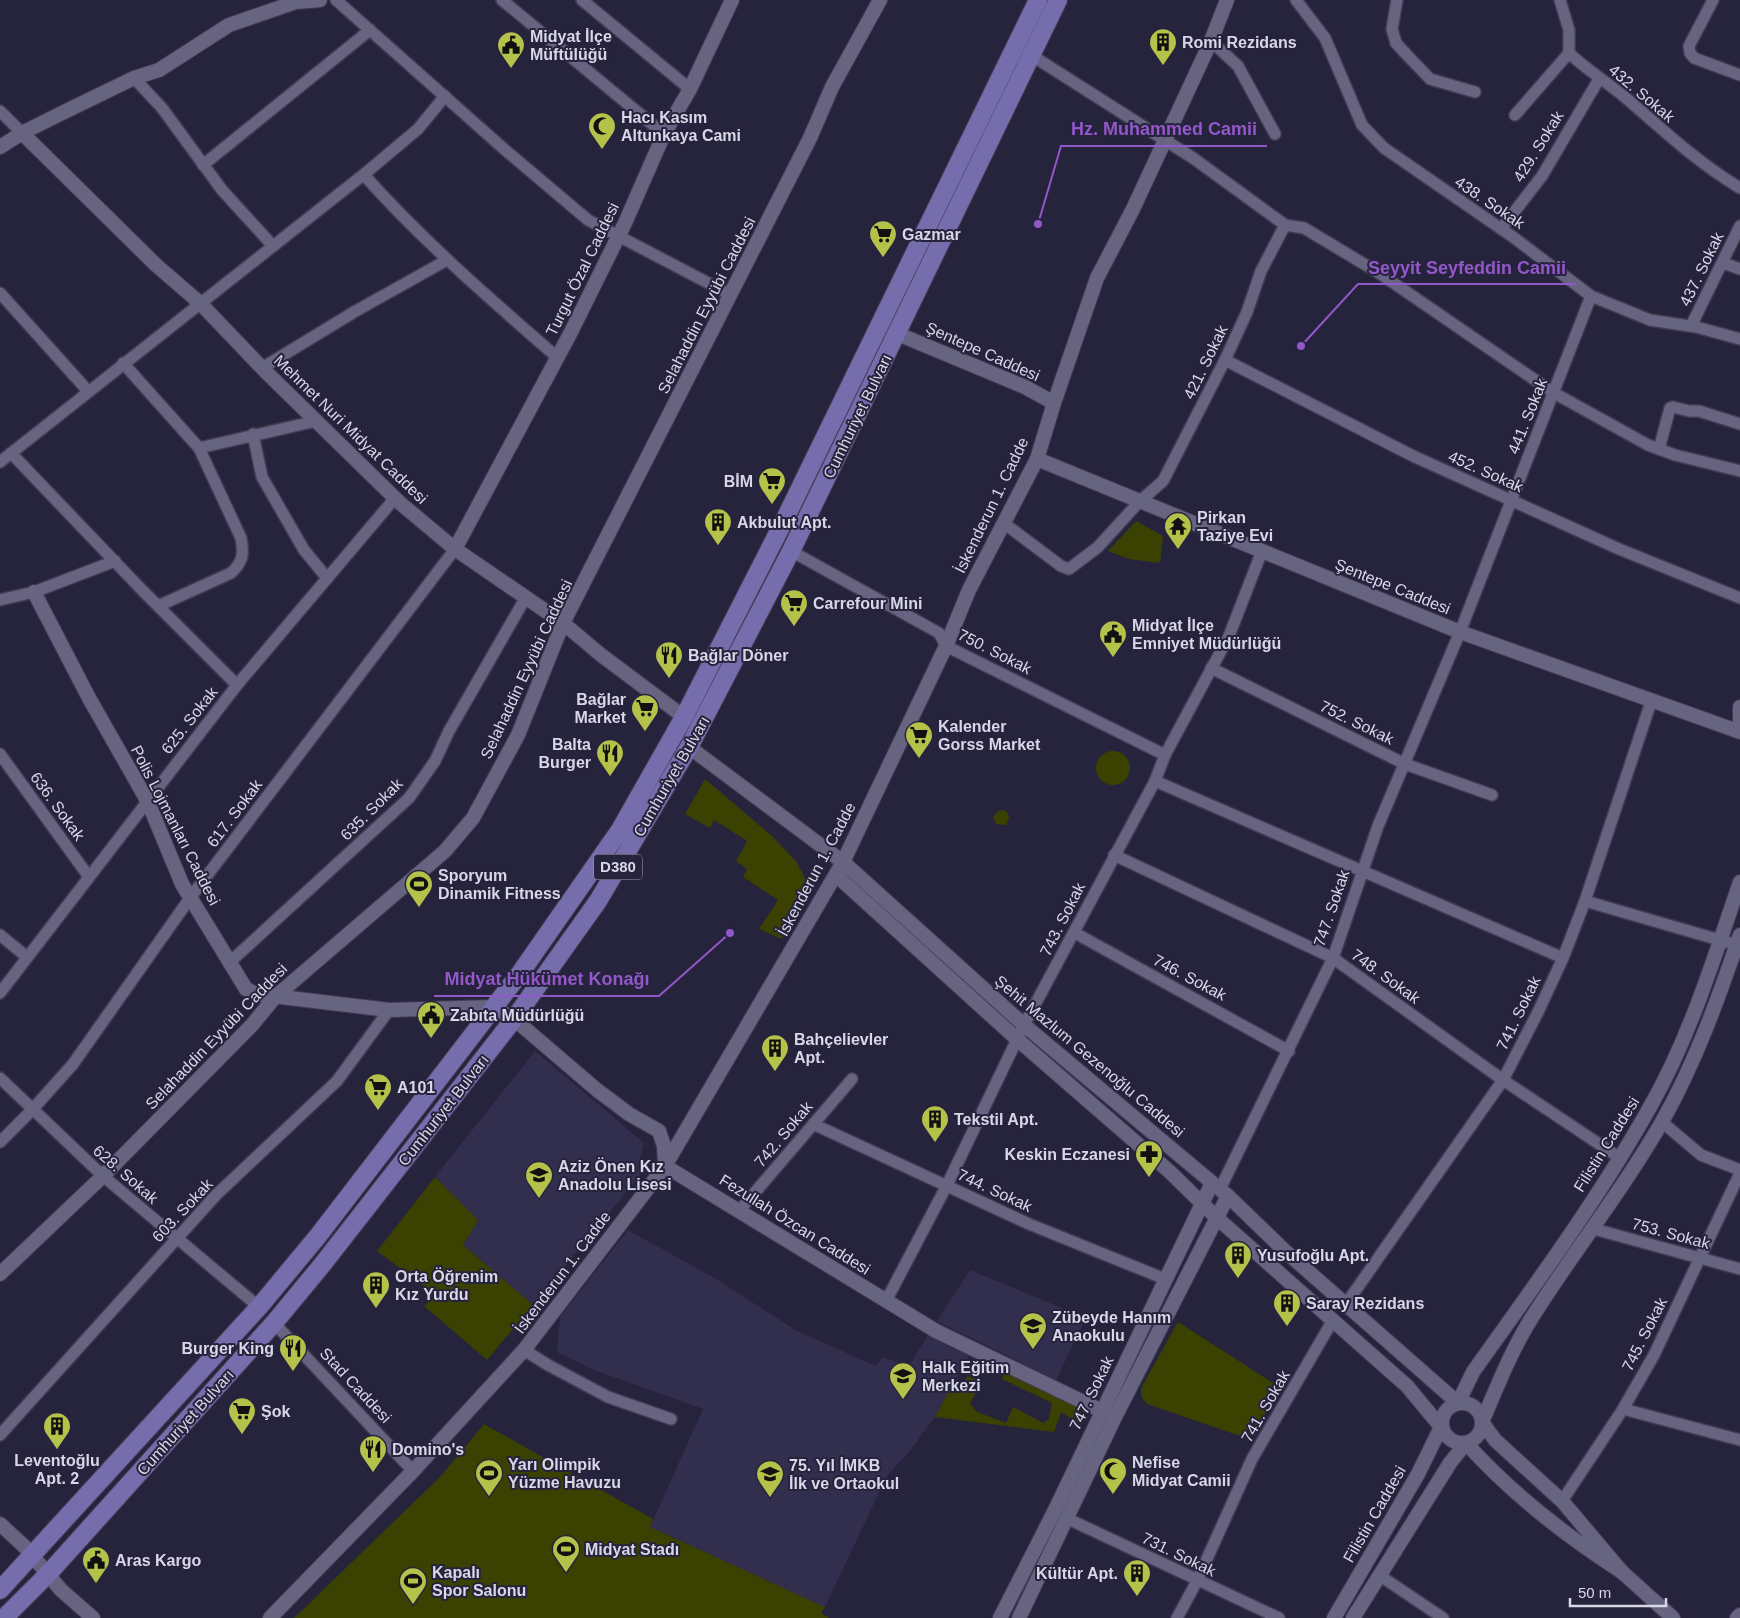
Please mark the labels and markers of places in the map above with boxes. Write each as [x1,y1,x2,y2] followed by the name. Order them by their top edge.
[1148,27,1178,66] building icon: Romi Rezidans
[530,28,612,63] place label: Midyat İlçe Müftülüğü
[496,30,526,69] public building icon: Midyat İlçe Müftülüğü
[1182,34,1297,51] place label: Romi Rezidans
[621,109,741,144] place label: Hacı Kasım Altunkaya Cami
[587,111,617,150] mosque icon: Hacı Kasım Altunkaya Cami
[1061,113,1267,146] callout: Hz. Muhammed Camii
[868,219,898,258] supermarket icon: Gazmar
[902,226,961,243] place label: Gazmar
[1358,251,1576,284] callout: Seyyit Seyfeddin Camii
[757,466,787,505] supermarket icon: BİM
[724,473,753,490] place label: BİM
[703,507,733,546] building icon: Akbulut Apt.
[1197,509,1273,544] place label: Pirkan Taziye Evi
[1163,511,1193,550] temple icon: Pirkan Taziye Evi
[737,514,832,531] place label: Akbulut Apt.
[779,588,809,627] supermarket icon: Carrefour Mini
[813,595,922,612] place label: Carrefour Mini
[1132,617,1281,652] place label: Midyat İlçe Emniyet Müdürlüğü
[1098,619,1128,658] public building icon: Midyat İlçe Emniyet Müdürlüğü
[654,640,684,679] restaurant icon: Bağlar Döner
[688,647,788,664] place label: Bağlar Döner
[574,691,627,726] place label: Bağlar Market
[630,693,660,732] supermarket icon: Bağlar Market
[938,718,1041,753] place label: Kalender Gorss Market
[904,720,934,759] supermarket icon: Kalender Gorss Market
[539,736,591,771] place label: Balta Burger
[595,738,625,777] restaurant icon: Balta Burger
[438,867,561,902] place label: Sporyum Dinamik Fitness
[404,869,434,908] sports icon: Sporyum Dinamik Fitness
[434,963,659,996] callout: Midyat Hükümet Konağı
[416,1000,446,1039] public building icon: Zabıta Müdürlüğü
[450,1007,584,1024] place label: Zabıta Müdürlüğü
[794,1031,888,1066] place label: Bahçelievler Apt.
[760,1033,790,1072] building icon: Bahçelievler Apt.
[363,1072,393,1111] supermarket icon: A101
[397,1079,435,1096] place label: A101
[920,1104,950,1143] building icon: Tekstil Apt.
[954,1111,1038,1128] place label: Tekstil Apt.
[1134,1139,1164,1178] pharmacy icon: Keskin Eczanesi
[1005,1146,1130,1163] place label: Keskin Eczanesi
[558,1157,672,1193] place label: Aziz Önen Kız Anadolu Lisesi
[524,1160,554,1199] school or university icon: Aziz Önen Kız Anadolu Lisesi
[1223,1240,1253,1279] building icon: Yusufoğlu Apt.
[1257,1247,1369,1264] place label: Yusufoğlu Apt.
[395,1267,498,1303] place label: Orta Öğrenim Kız Yurdu
[361,1270,391,1309] building icon: Orta Öğrenim Kız Yurdu
[1272,1288,1302,1327] building icon: Saray Rezidans
[1306,1295,1424,1312] place label: Saray Rezidans
[1052,1309,1171,1344] place label: Zübeyde Hanım Anaokulu
[1018,1311,1048,1350] school or university icon: Zübeyde Hanım Anaokulu
[278,1333,308,1372] restaurant icon: Burger King
[182,1340,274,1357] place label: Burger King
[922,1359,1009,1394] place label: Halk Eğitim Merkezi
[888,1361,918,1400] school or university icon: Halk Eğitim Merkezi
[227,1396,257,1435] supermarket icon: Şok
[261,1403,290,1420] place label: Şok
[42,1411,72,1450] building icon: Leventoğlu Apt. 2
[358,1434,388,1473] restaurant icon: Domino's
[392,1441,464,1458] place label: Domino's
[14,1452,100,1487] place label: Leventoğlu Apt. 2
[1132,1454,1231,1489] place label: Nefise Midyat Camii
[508,1456,621,1491] place label: Yarı Olimpik Yüzme Havuzu
[1098,1456,1128,1495] mosque icon: Nefise Midyat Camii
[789,1457,899,1492] place label: 75. Yıl İMKB İlk ve Ortaokul
[474,1458,504,1497] sports icon: Yarı Olimpik Yüzme Havuzu
[755,1459,785,1498] school or university icon: 75. Yıl İMKB İlk ve Ortaokul
[551,1534,581,1573] sports icon: Midyat Stadı
[585,1541,679,1558] place label: Midyat Stadı
[81,1545,111,1584] public building icon: Aras Kargo
[115,1552,201,1569] place label: Aras Kargo
[1122,1558,1152,1597] building icon: Kültür Apt.
[432,1564,526,1599] place label: Kapalı Spor Salonu
[1036,1565,1118,1582] place label: Kültür Apt.
[398,1566,428,1605] sports icon: Kapalı Spor Salonu

